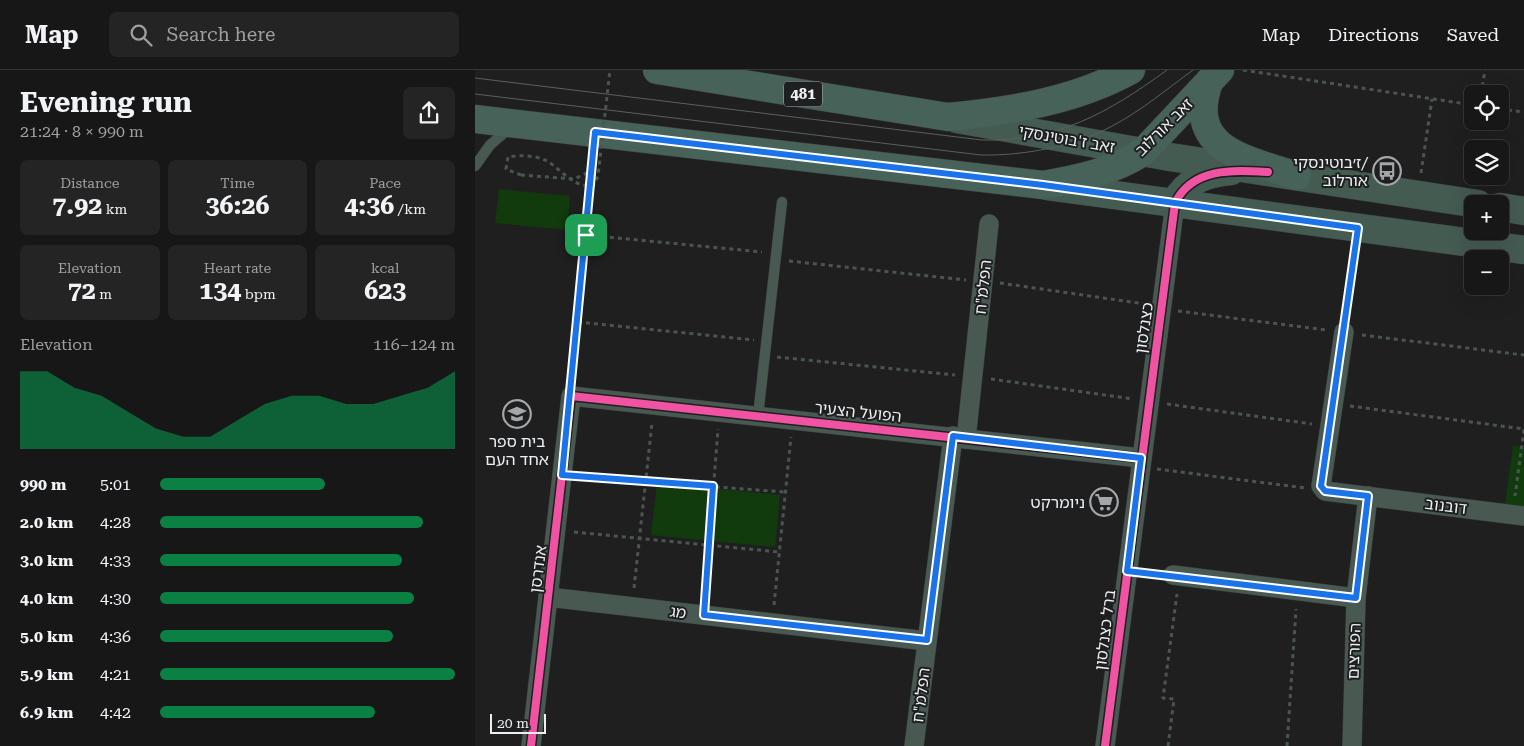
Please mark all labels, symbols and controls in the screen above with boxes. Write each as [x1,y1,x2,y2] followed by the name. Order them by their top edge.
[109,12,459,57] search box
[25,21,79,49] text: Map
[127,21,155,49] icon: search
[167,23,275,46] text: Search here
[1262,24,1300,45] text: Map
[1328,24,1419,45] text: Directions
[1447,24,1499,45] text: Saved
[784,82,822,106] road number: 481
[1464,85,1509,295] map controls
[1464,85,1509,130] button: locate
[20,86,192,119] text: Evening run
[403,87,455,139] button: share
[1131,94,1197,160] street label: זאב אורלוב
[1017,121,1117,157] street label: זאב ז'בוטינסקי
[20,122,144,141] text: 21:24 · 8 × 990 m
[1464,140,1509,185] button: layers
[1293,153,1369,190] place label: ז׳בוטינסקי/ אורלוב
[1372,156,1402,186] bus stop icon: ז׳בוטינסקי/ אורלוב
[60,175,119,191] text: Distance
[220,175,255,191] text: Time
[369,175,401,191] text: Pace
[52,191,102,220] text: 7.92
[206,191,269,220] text: 36:26
[344,191,394,220] text: 4:36
[1464,195,1509,240] button: +
[102,201,127,217] text: km
[394,201,426,217] text: /km
[565,214,607,256] pin
[572,221,600,249] icon: arrive
[1464,250,1509,295] button: −
[971,259,995,315] street label: הפלמ"ח
[58,260,122,276] text: Elevation
[204,260,271,276] text: Heart rate
[371,260,399,276] text: kcal
[68,276,96,305] text: 72
[199,276,241,305] text: 134
[364,276,406,305] text: 623
[96,286,112,302] text: m
[241,286,276,302] text: bpm
[1131,301,1157,355] street label: כצנלסון
[20,335,93,354] text: Elevation
[373,335,455,354] text: 116–124 m
[813,398,903,426] street label: הפועל הצעיר
[502,399,532,429] school or university icon: בית ספר אחד העם
[485,432,549,469] place label: בית ספר אחד העם
[20,475,66,494] text: 990 m
[100,475,131,494] text: 5:01
[1089,487,1119,517] supermarket icon: ניומרקט
[1031,493,1085,512] place label: ניומרקט
[1424,494,1469,518] street label: דובנוב
[20,513,73,532] text: 2.0 km
[100,513,131,532] text: 4:28
[526,544,550,594] street label: אנדרסן
[20,551,73,570] text: 3.0 km
[100,551,131,570] text: 4:33
[20,589,73,608] text: 4.0 km
[100,589,131,608] text: 4:30
[1091,589,1119,671] street label: ברל כצנלסון
[669,602,687,622] street label: מג
[1344,622,1364,680] street label: הפורצים
[20,627,73,646] text: 5.0 km
[100,627,131,646] text: 4:36
[20,665,73,684] text: 5.9 km
[100,665,131,684] text: 4:21
[908,666,934,724] street label: הפלמ"ח
[20,703,73,722] text: 6.9 km
[100,703,131,722] text: 4:42
[490,711,546,734] scale bar
[497,715,529,731] text: 20 m

